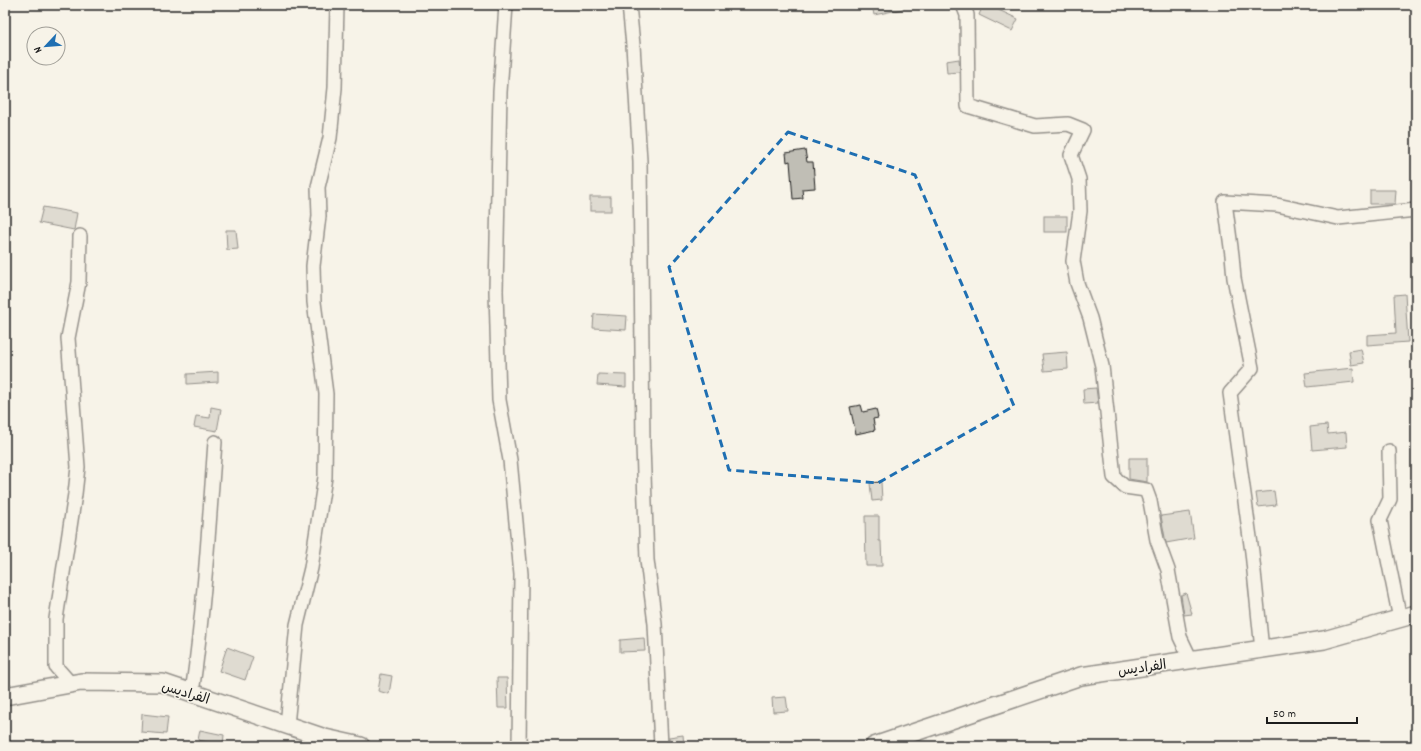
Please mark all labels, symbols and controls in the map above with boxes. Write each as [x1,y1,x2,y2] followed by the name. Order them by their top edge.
[26,26,66,66] north arrow
[30,43,47,55] text: N
[1117,656,1168,682] street label: الفراديس
[159,677,212,711] street label: الفراديس
[1267,699,1357,725] scale bar
[1273,706,1296,723] text: 50 m

